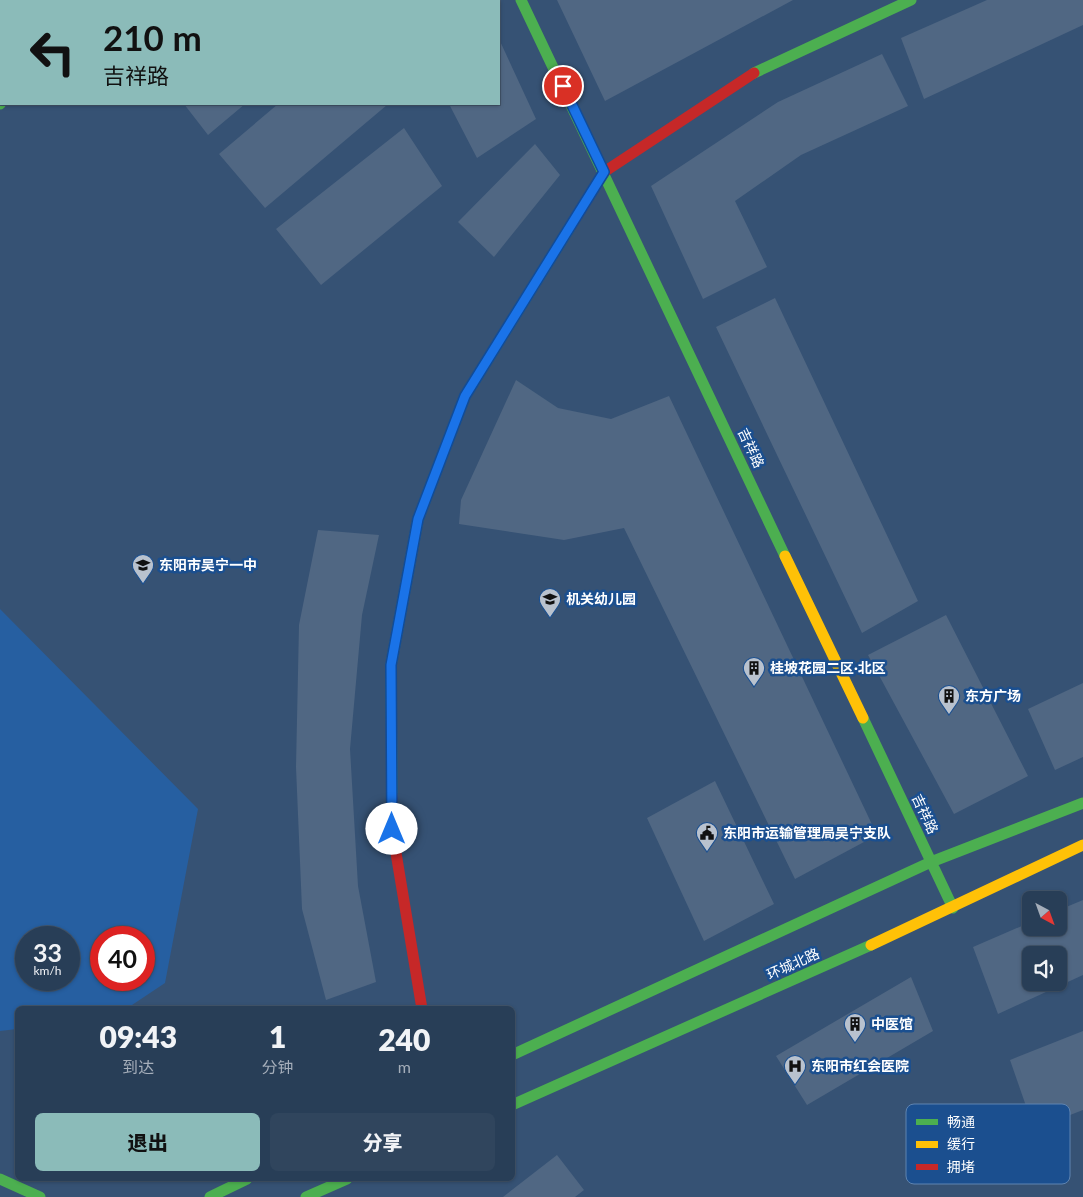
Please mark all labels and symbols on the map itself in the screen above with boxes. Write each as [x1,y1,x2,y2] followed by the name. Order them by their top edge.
[542,65,584,107] pin
[735,425,768,470] street label: 吉祥路
[131,553,155,584] school or university icon: 东阳市吴宁一中
[159,556,257,573] place label: 东阳市吴宁一中
[538,587,562,618] school or university icon: 机关幼儿园
[566,590,636,607] place label: 机关幼儿园
[742,656,766,687] building icon: 桂坡花园二区·北区
[770,659,886,676] place label: 桂坡花园二区·北区
[937,684,961,715] building icon: 东方广场
[965,687,1021,704] place label: 东方广场
[909,791,942,836] street label: 吉祥路
[365,802,417,854] position arrow
[695,821,719,852] public building icon: 东阳市运输管理局吴宁支队
[723,824,891,841] place label: 东阳市运输管理局吴宁支队
[1022,891,1068,936] north arrow
[90,926,155,991] speed limit sign: 40
[764,944,822,983] street label: 环城北路
[843,1012,867,1043] building icon: 中医馆
[871,1015,913,1032] place label: 中医馆
[783,1054,807,1085] hospital icon: 东阳市红会医院
[811,1057,909,1074] place label: 东阳市红会医院
[906,1104,1070,1184] legend
[947,1113,975,1130] text: 畅通
[947,1135,975,1152] text: 缓行
[947,1158,975,1175] text: 拥堵

